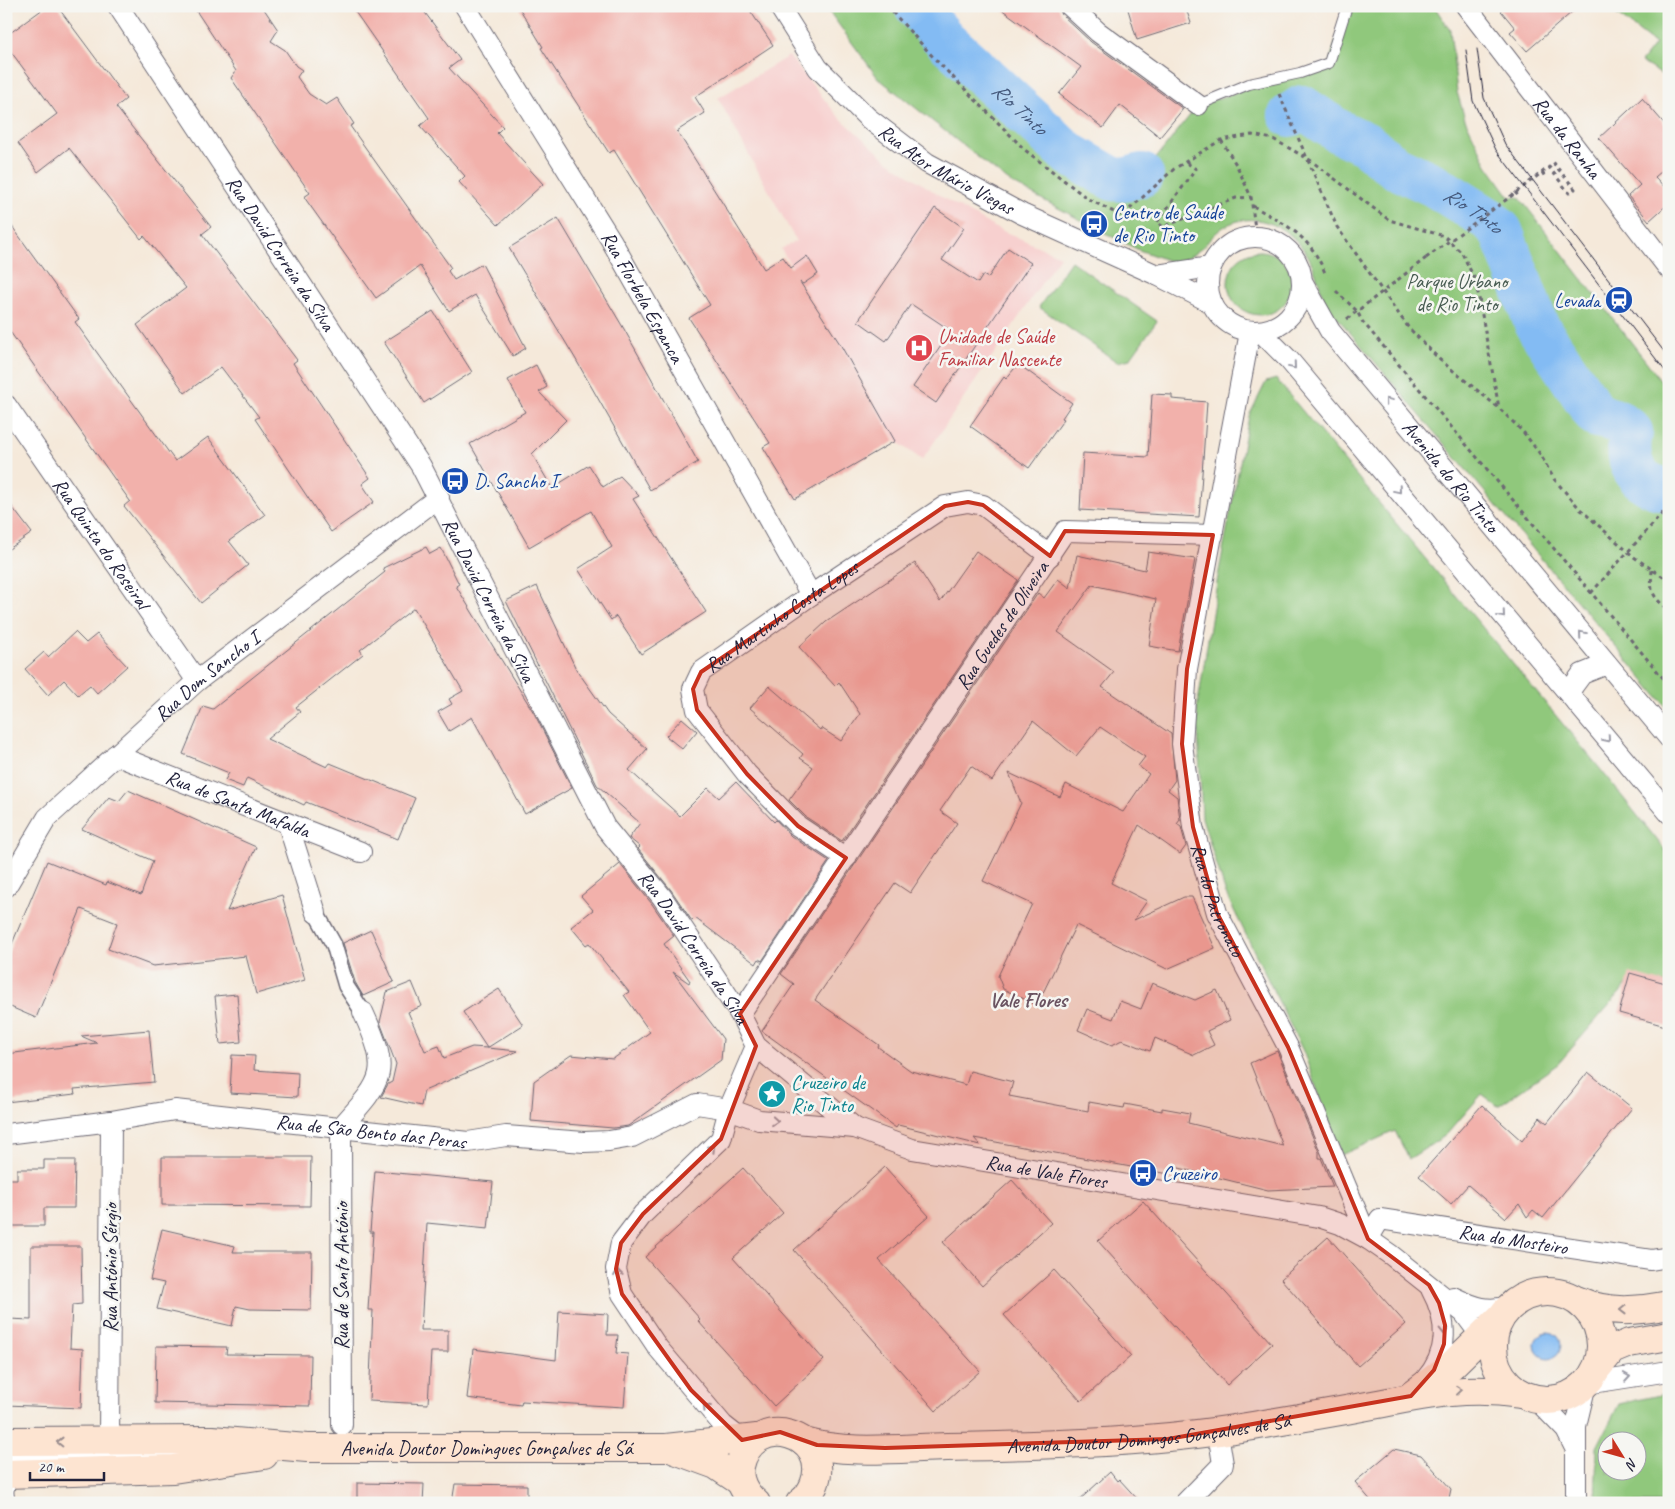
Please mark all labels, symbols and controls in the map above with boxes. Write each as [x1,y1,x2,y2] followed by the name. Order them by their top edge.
[987,77,1054,142] water label: Rio Tinto
[1528,91,1608,185] street label: Rua da Ranha
[874,118,1020,221] street label: Rua Ator Mário Viegas
[221,171,342,337] street label: Rua David Correia da Silva
[1439,181,1510,240] water label: Rio Tinto
[1113,200,1224,248] place label: Centro de Saúde de Rio Tinto
[1079,209,1109,239] bus stop icon: Centro de Saúde de Rio Tinto
[596,226,691,368] street label: Rua Florbela Espanca
[1407,269,1509,317] park label: Parque Urbano de Rio Tinto
[1604,285,1634,315] station icon: Levada
[1554,288,1602,313] place label: Levada
[938,324,1062,372] place label: Unidade de Saúde Familiar Nascente
[904,333,934,363] hospital icon: Unidade de Saúde Familiar Nascente
[1288,360,1297,369] one-way arrow
[1385,398,1394,407] one-way arrow
[1397,415,1506,539] street label: Avenida do Rio Tinto
[440,466,470,496] bus stop icon: D. Sancho I
[474,469,563,494] place label: D. Sancho I
[48,473,158,616] street label: Rua Quinta do Roseiral
[1392,484,1400,493] one-way arrow
[437,514,542,688] street label: Rua David Correia da Silva
[700,553,865,678] street label: Rua Martinho Costa Lopes
[950,555,1055,694] street label: Rua Guedes de Oliveira
[1497,609,1506,618] one-way arrow
[149,623,268,727] street label: Rua Dom Sancho I
[1578,630,1587,639] one-way arrow
[1601,733,1609,742] one-way arrow
[162,764,315,844] street label: Rua de Santa Mafalda
[1186,841,1251,962] street label: Rua do Patronato
[633,865,756,1030] street label: Rua David Correia da Silva
[989,987,1069,1013] district label: Vale Flores
[791,1070,867,1118] place label: Cruzeiro de Rio Tinto
[757,1079,787,1109] place icon: Cruzeiro de Rio Tinto
[275,1109,469,1154] street label: Rua de São Bento das Peras
[772,1115,780,1126] one-way arrow
[706,1145,715,1154] one-way arrow
[984,1149,1111,1194] street label: Rua de Vale Flores
[1128,1158,1158,1188] bus stop icon: Cruzeiro
[1162,1161,1218,1186] place label: Cruzeiro
[329,1200,354,1350] street label: Rua de Santo António
[98,1202,123,1332] street label: Rua António Sérgio
[1457,1219,1570,1260] street label: Rua do Mosteiro
[613,1269,624,1277] one-way arrow
[1619,1305,1626,1315] one-way arrow
[1439,1327,1449,1335] one-way arrow
[1623,1373,1632,1383] one-way arrow
[1455,1385,1463,1396] one-way arrow
[703,1404,712,1413] one-way arrow
[1007,1407,1294,1458] street label: Avenida Doutor Domingos Gonçalves de Sá
[1598,1432,1648,1482] north arrow
[341,1436,635,1461] street label: Avenida Doutor Domingues Gonçalves de Sá
[56,1437,64,1447] one-way arrow
[30,1449,104,1481] scale bar
[1621,1455,1641,1474] text: N
[38,1458,65,1477] text: 20 m

